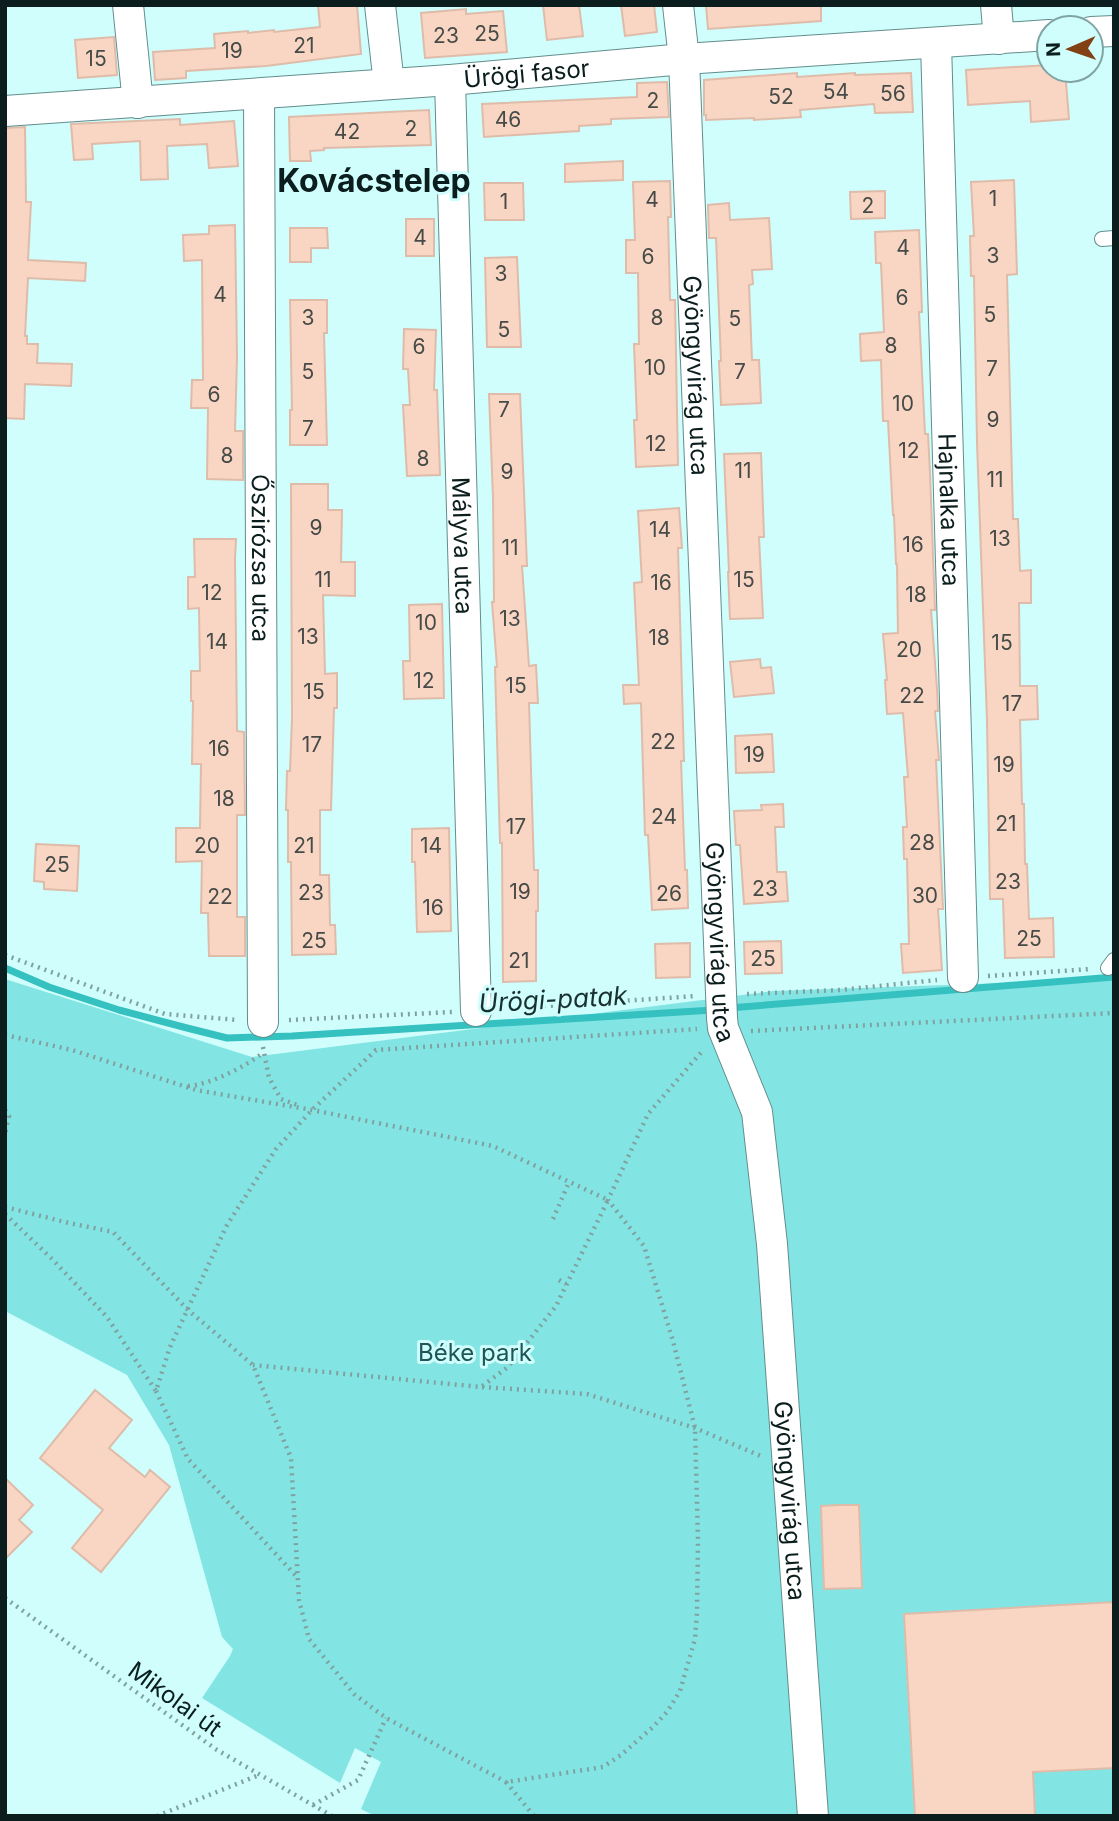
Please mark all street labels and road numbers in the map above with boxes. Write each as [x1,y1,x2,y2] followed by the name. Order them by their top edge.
[462,53,591,93] street label: Ürögi fasor
[678,275,715,476] street label: Gyöngyvirág utca
[933,433,966,587] street label: Hajnalka utca
[246,474,276,642] street label: Őszirózsa utca
[447,477,479,615] street label: Mályva utca
[701,841,742,1046] street label: Gyöngyvirág utca
[769,1400,812,1602] street label: Gyöngyvirág utca
[123,1655,227,1743] street label: Mikolai út

